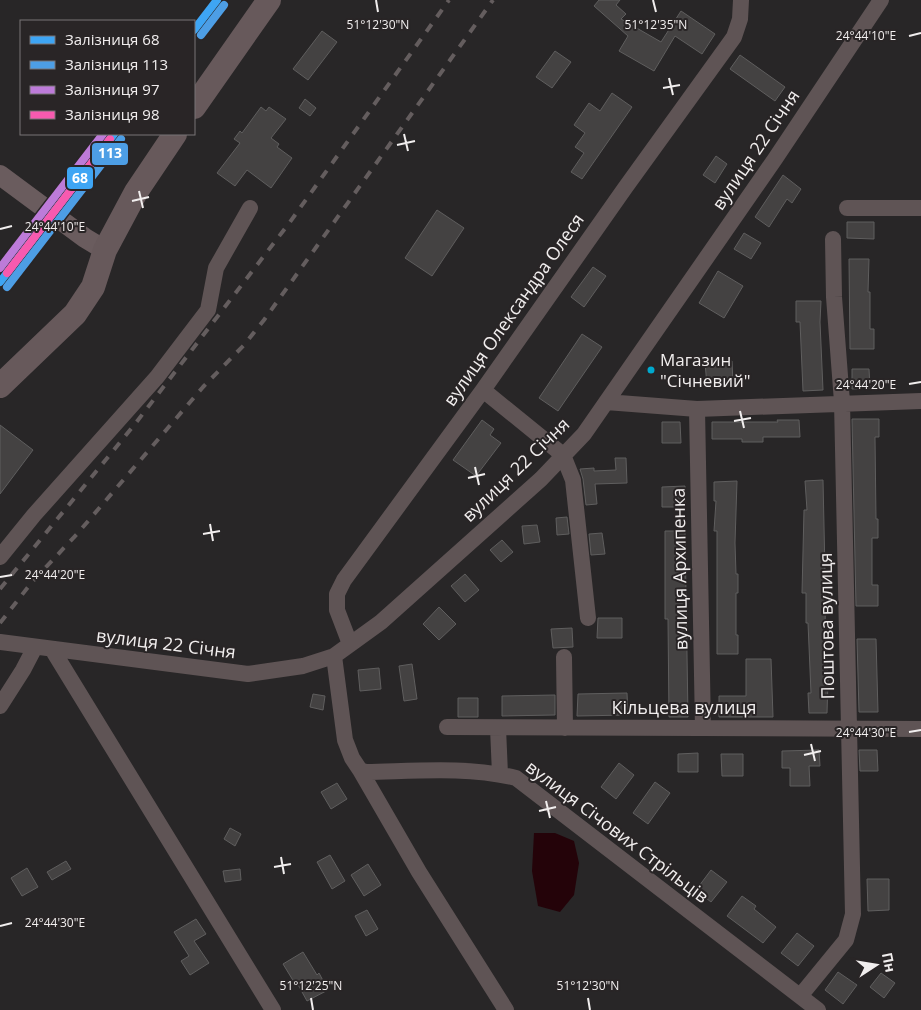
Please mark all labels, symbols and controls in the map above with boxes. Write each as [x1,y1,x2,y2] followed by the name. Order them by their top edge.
[347,16,409,33] text: 51°12'30"N
[625,16,687,33] text: 51°12'35"N
[20,20,195,135] legend
[836,27,896,44] text: 24°44'10"E
[65,29,159,49] text: Залізниця 68
[65,54,168,74] text: Залізниця 113
[65,79,159,99] text: Залізниця 97
[706,85,804,214] street label: вулиця 22 Січня
[65,104,159,124] text: Залізниця 98
[91,142,129,166] line badge: 113
[98,143,122,162] text: 113
[66,166,94,190] line badge: 68
[72,168,88,187] text: 68
[437,208,589,410] street label: вулиця Олександра Олеся
[25,218,85,235] text: 24°44'10"E
[660,348,751,392] place label: Магазин "Січневий"
[646,365,656,375] marker: Магазин "Січневий"
[836,376,896,393] text: 24°44'20"E
[456,412,574,527] street label: вулиця 22 Січня
[666,488,692,650] street label: вулиця Архипенка
[813,553,839,700] street label: Поштова вулиця
[25,566,85,583] text: 24°44'20"E
[95,623,237,663] street label: вулиця 22 Січня
[611,695,757,719] street label: Кільцева вулиця
[836,724,896,741] text: 24°44'30"E
[521,755,714,908] street label: вулиця Січових Стрільців
[25,914,85,931] text: 24°44'30"E
[851,940,901,990] north arrow
[878,951,901,974] text: Пн
[280,977,342,994] text: 51°12'25"N
[557,977,619,994] text: 51°12'30"N

